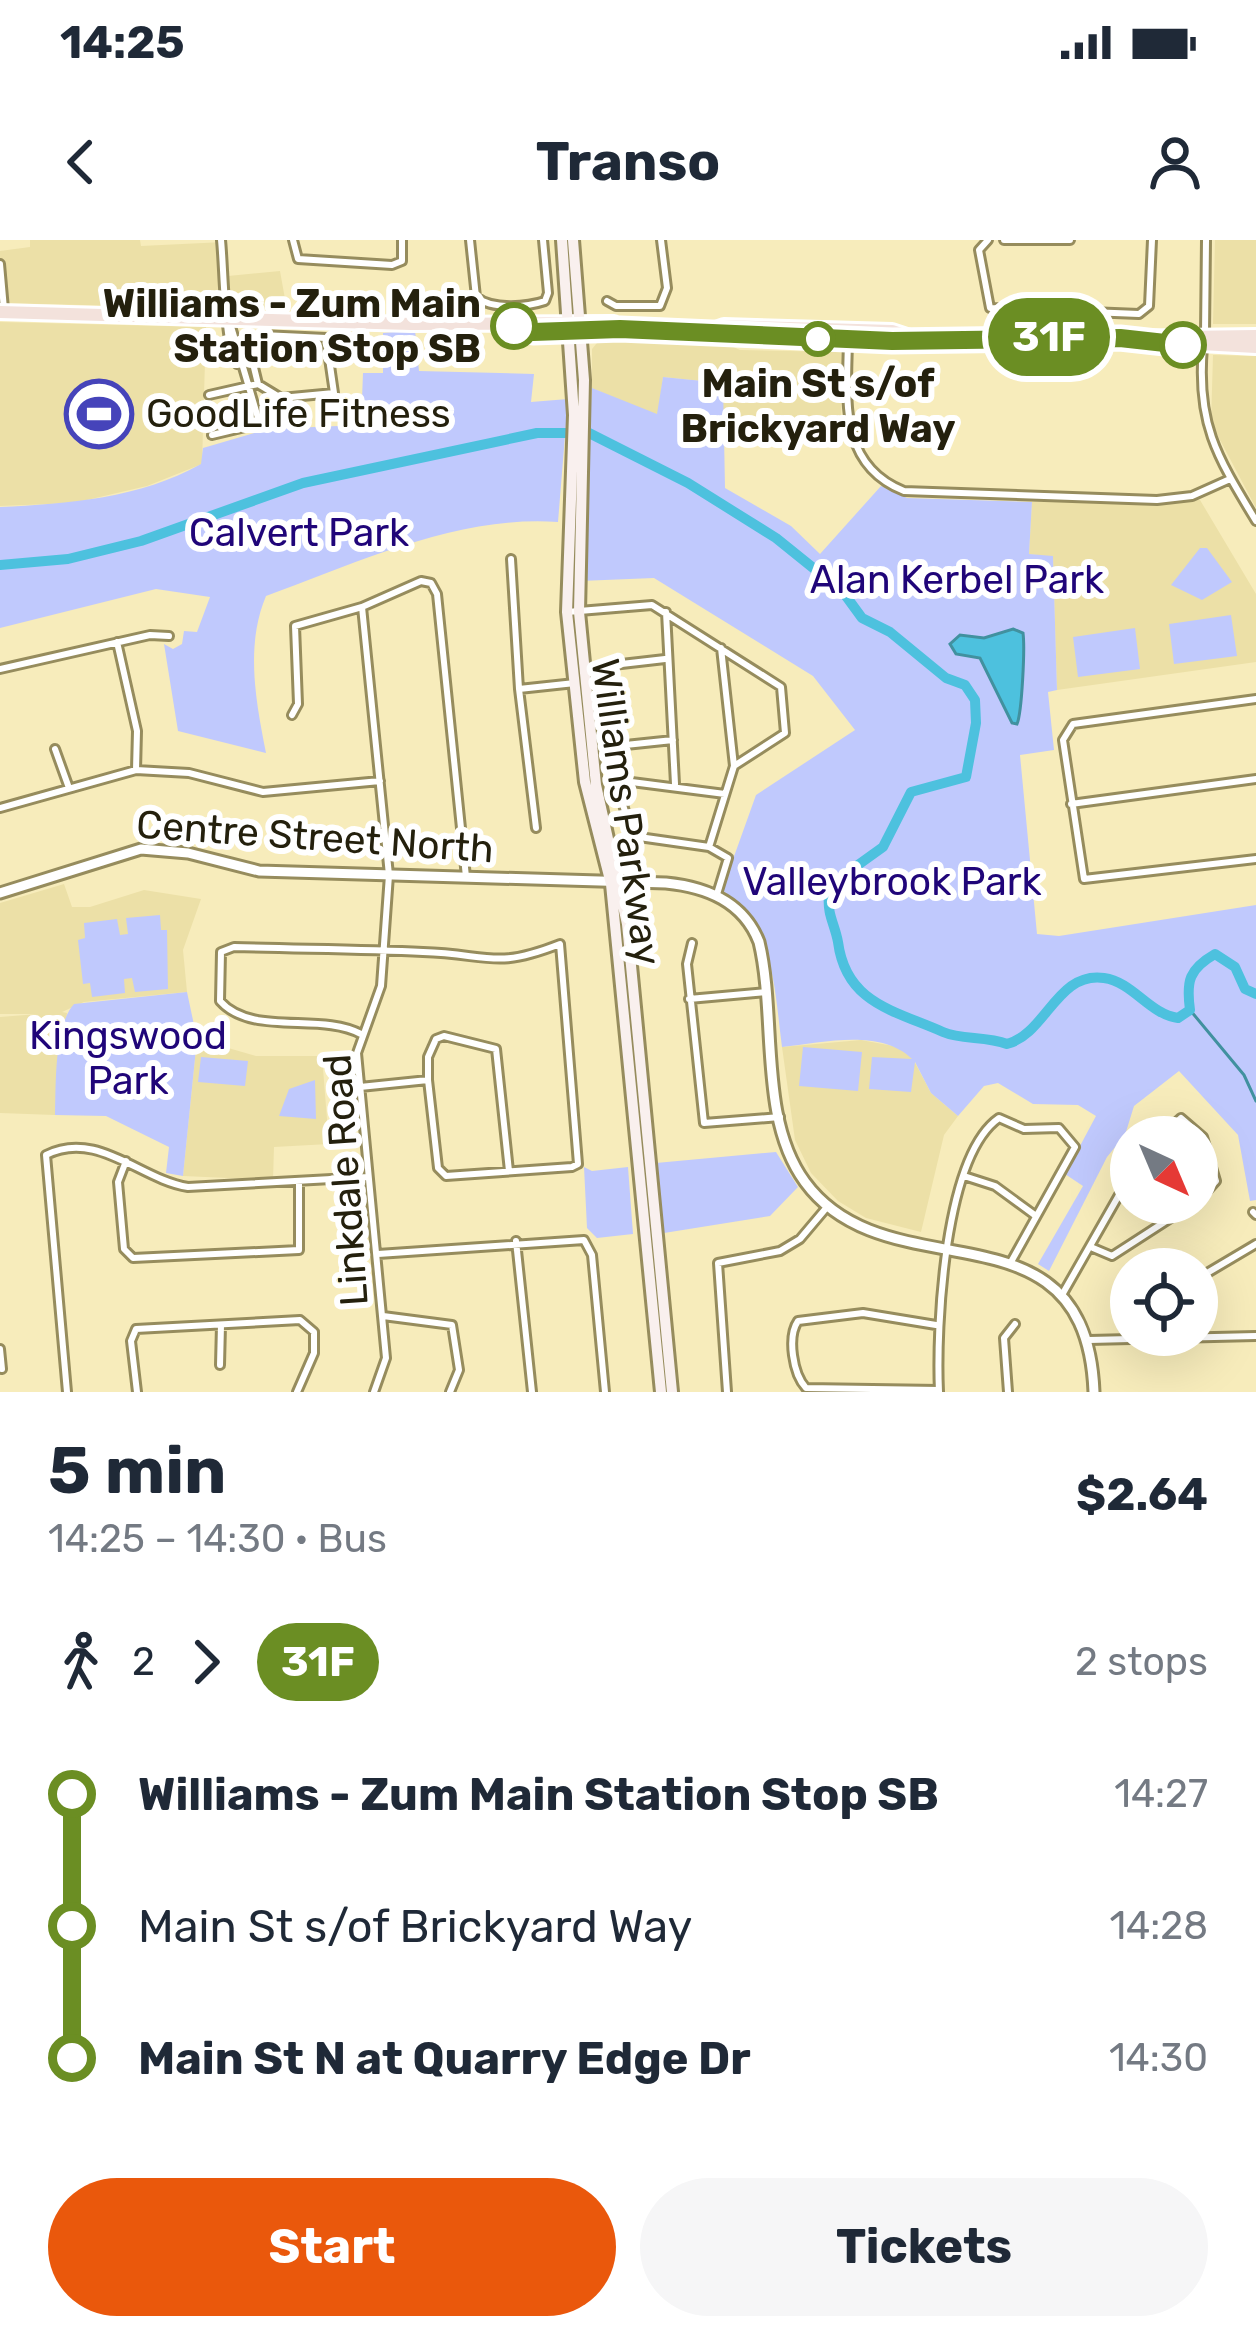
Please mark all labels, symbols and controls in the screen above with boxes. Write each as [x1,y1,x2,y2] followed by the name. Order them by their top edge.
[60,16,185,69] text: 14:25
[48,129,114,195] icon: back
[1142,129,1208,195] icon: person
[536,130,720,194] text: Transo
[103,281,481,372] place label: Williams - Zum Main Station Stop SB
[980,298,1118,376] line badge: 31F
[492,304,536,348] marker: Williams - Zum Main Station Stop SB
[1012,312,1086,362] text: 31F
[802,323,834,355] marker: Main St s/of Brickyard Way
[1161,323,1205,367] unlabelled marker
[681,361,955,452] place label: Main St s/of Brickyard Way
[64,379,134,449] sports icon: GoodLife Fitness
[146,391,451,437] place label: GoodLife Fitness
[189,510,409,556] park label: Calvert Park
[810,557,1104,603] park label: Alan Kerbel Park
[582,656,670,968] street label: Williams Parkway
[135,802,495,872] street label: Centre Street North
[742,859,1042,905] park label: Valleybrook Park
[29,1013,227,1104] park label: Kingswood Park
[314,1053,378,1307] street label: Linkdale Road
[1110,1116,1218,1224] north arrow
[1110,1116,1218,1356] map controls
[1110,1248,1218,1356] button: locate
[48,1431,226,1510] text: 5 min
[1076,1468,1208,1521] text: $2.64
[48,1516,387,1562] text: 14:25 – 14:30 · Bus
[48,1629,114,1695] icon: walk
[173,1629,239,1695] icon: forward
[281,1637,355,1687] text: 31F
[132,1639,155,1685] text: 2
[1075,1639,1208,1685] text: 2 stops
[138,1768,939,1821] text: Williams - Zum Main Station Stop SB
[1114,1771,1208,1817] text: 14:27
[138,1900,692,1953] text: Main St s/of Brickyard Way
[1109,1903,1208,1949] text: 14:28
[138,2032,751,2085] text: Main St N at Quarry Edge Dr
[1109,2035,1208,2081] text: 14:30
[48,2178,616,2316] button: Start
[640,2178,1208,2316] button: Tickets

